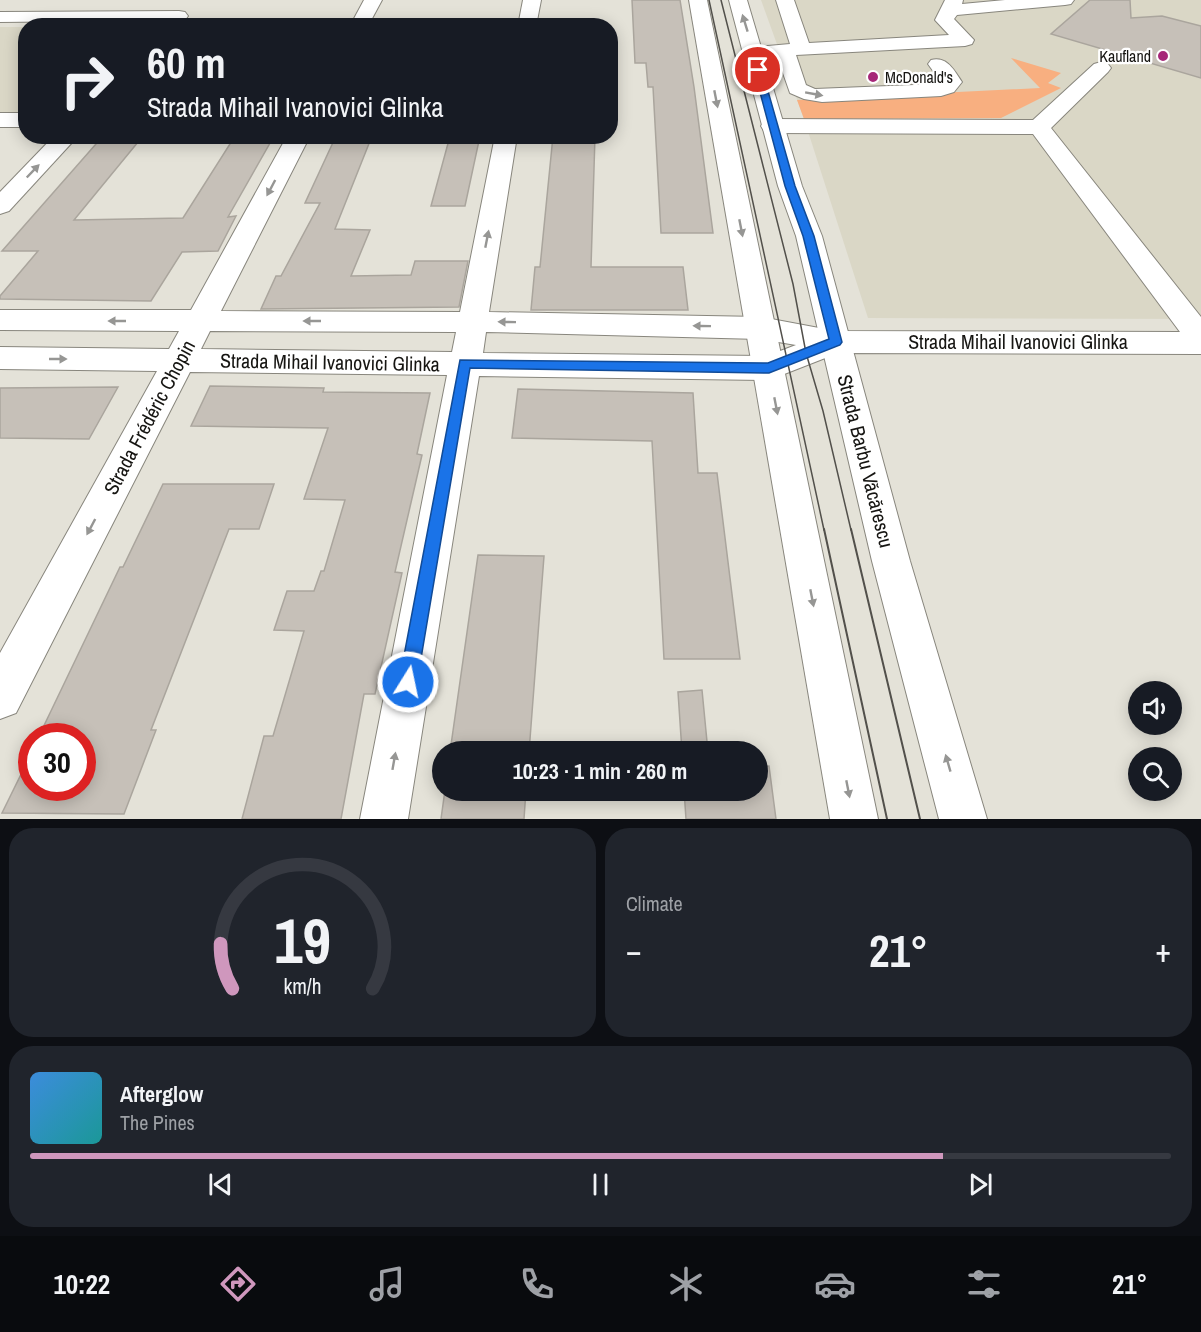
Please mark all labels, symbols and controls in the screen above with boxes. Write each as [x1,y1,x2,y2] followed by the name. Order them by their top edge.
[740,14,749,32] one-way arrow
[147,35,226,91] text: 60 m
[48,42,126,120] icon: right
[732,44,783,95] pin
[1099,45,1151,67] place label: Kaufland
[1156,49,1170,63] marker: Kaufland
[741,53,774,86] icon: arrive
[885,66,953,88] place label: McDonald's
[866,70,880,84] marker: McDonald's
[147,89,444,125] text: Strada Mihail Ivanovici Glinka
[712,89,721,108] one-way arrow
[805,90,824,99] one-way arrow
[26,165,40,179] one-way arrow
[266,180,276,197] one-way arrow
[737,219,746,238] one-way arrow
[483,229,492,248] one-way arrow
[107,316,126,326] one-way arrow
[302,316,321,326] one-way arrow
[497,317,516,327] one-way arrow
[692,321,711,331] one-way arrow
[908,328,1128,355] street label: Strada Mihail Ivanovici Glinka
[97,335,201,499] street label: Strada Frédéric Chopin
[220,347,440,377] street label: Strada Mihail Ivanovici Glinka
[49,354,68,364] one-way arrow
[831,372,901,550] street label: Strada Barbu Văcărescu
[772,397,781,416] one-way arrow
[86,519,96,536] one-way arrow
[808,589,817,608] one-way arrow
[376,650,440,714] position arrow
[1128,681,1182,801] map controls
[1128,681,1182,735] button: sound
[18,723,96,801] speed limit sign: 30
[1128,747,1182,801] button: search
[390,752,399,771] one-way arrow
[943,754,952,772] one-way arrow
[513,756,687,786] text: 10:23 · 1 min · 260 m
[844,780,853,799] one-way arrow
[626,890,683,917] text: Climate
[274,898,331,982] text: 19
[869,920,928,981] text: 21°
[626,928,642,972] text: −
[1155,928,1171,972] text: +
[283,973,322,1002] text: km/h
[120,1079,203,1109] text: Afterglow
[120,1109,195,1136] text: The Pines
[204,1168,237,1201] icon: previous
[584,1168,617,1201] icon: pause
[964,1168,997,1201] icon: next
[217,1263,259,1305] icon: directions
[366,1263,408,1305] icon: music
[516,1263,558,1305] icon: phone
[665,1263,707,1305] icon: climate
[814,1263,856,1305] icon: car
[963,1263,1005,1305] icon: filters
[54,1266,110,1302] text: 10:22
[1112,1266,1147,1302] text: 21°

